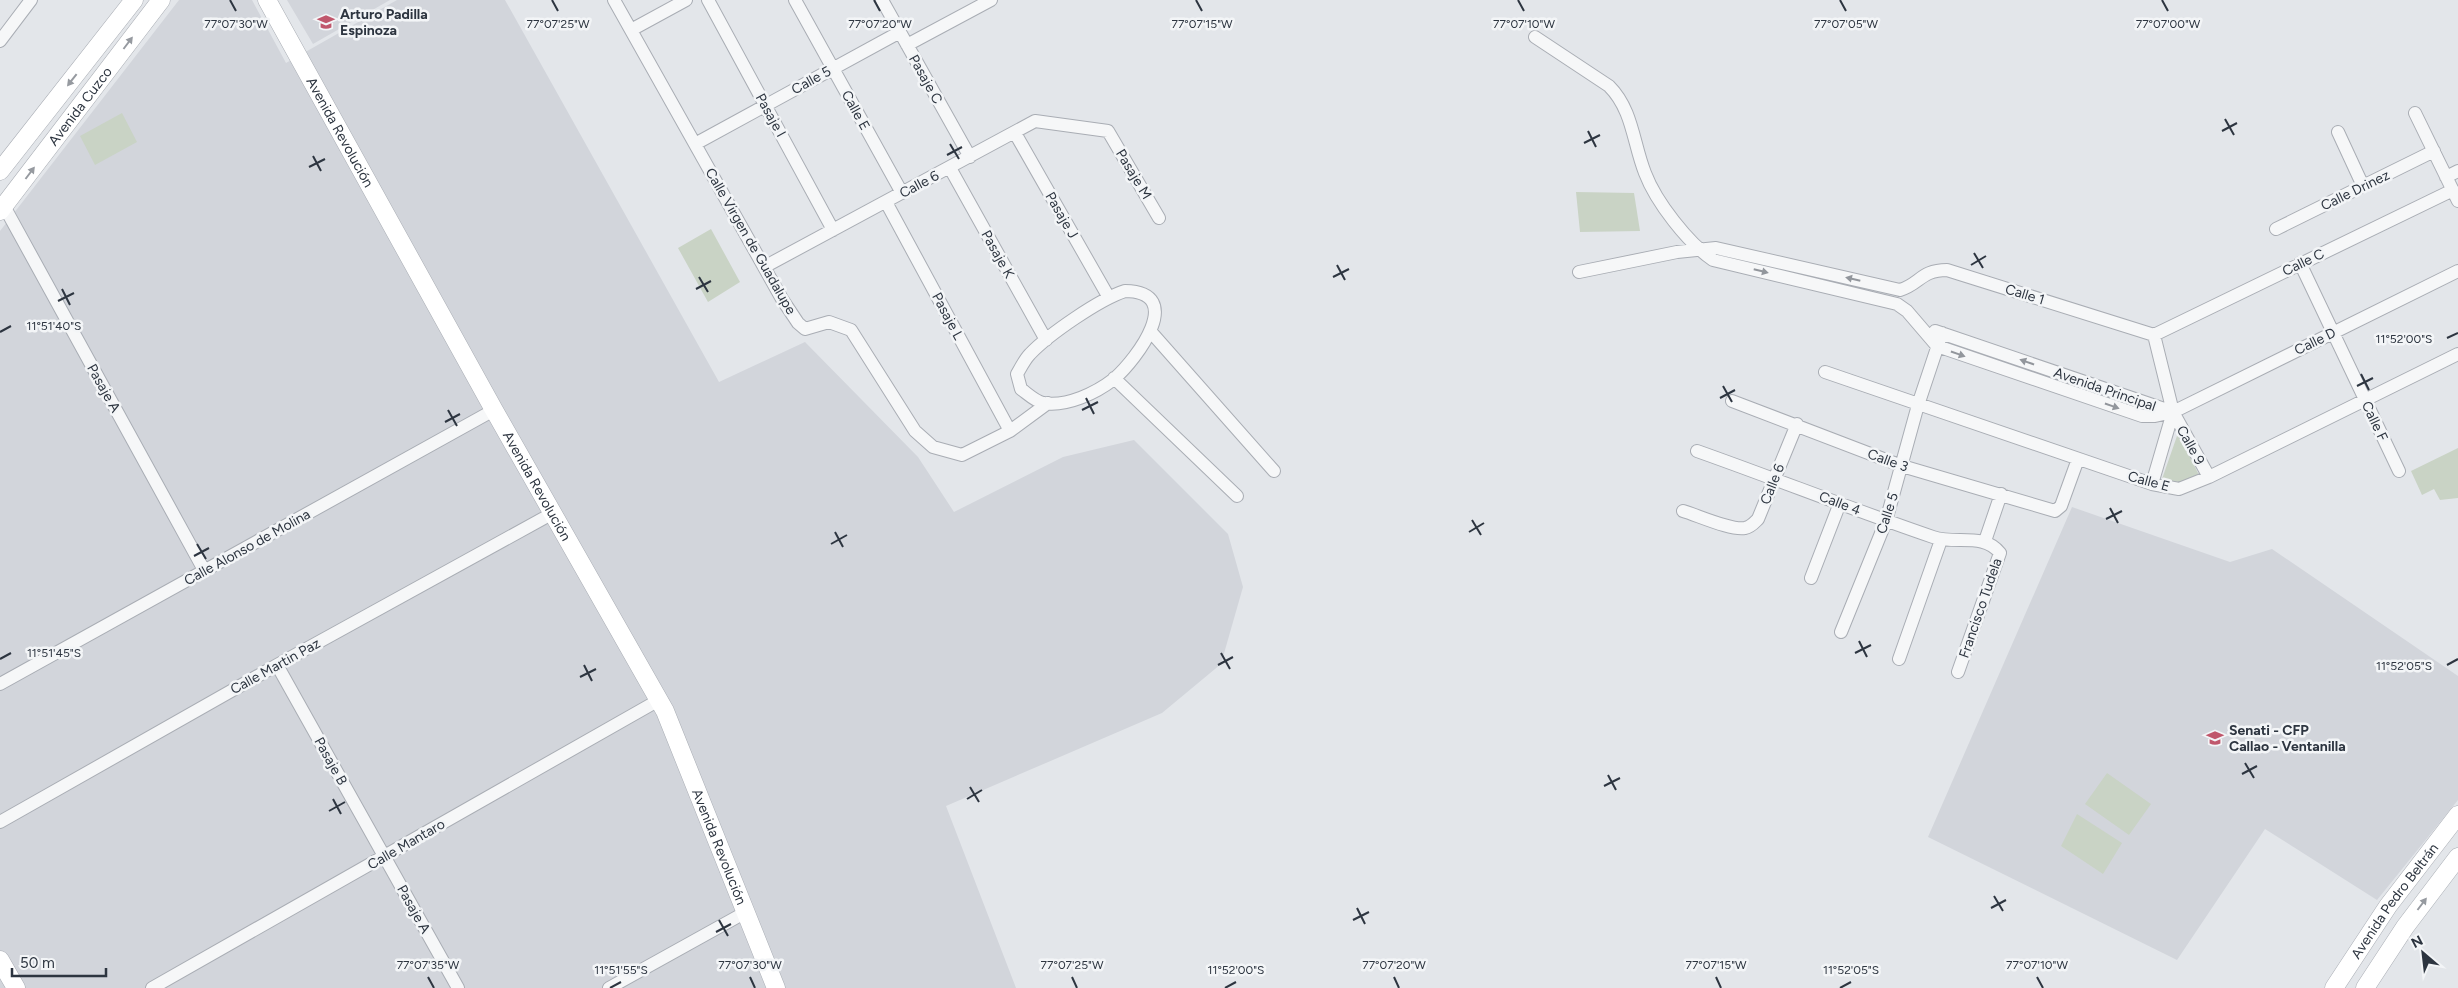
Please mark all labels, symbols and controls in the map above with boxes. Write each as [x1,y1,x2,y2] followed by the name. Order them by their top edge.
[340,6,428,39] place label: Arturo Padilla Espinoza
[316,12,336,32] school or university icon: Arturo Padilla Espinoza
[204,17,268,31] text: 77°07'30"W
[527,17,590,31] text: 77°07'25"W
[848,17,912,31] text: 77°07'20"W
[1171,17,1233,31] text: 77°07'15"W
[1493,17,1555,31] text: 77°07'10"W
[1814,17,1878,31] text: 77°07'05"W
[2136,17,2201,31] text: 77°07'00"W
[123,37,133,50] one-way arrow
[905,52,946,107] street label: Pasaje C
[789,63,834,98] street label: Calle 5
[45,64,116,149] street label: Avenida Cuzco
[66,73,77,86] one-way arrow
[302,74,377,190] street label: Avenida Revolución
[838,87,873,133] street label: Calle E
[752,90,789,140] street label: Pasaje I
[1112,146,1155,202] street label: Pasaje M
[702,165,800,318] street label: Calle Virgen de Guadalupe
[2318,166,2393,214] street label: Calle Drinez
[24,167,35,180] one-way arrow
[897,167,942,202] street label: Calle 6
[1041,189,1082,242] street label: Pasaje J
[977,227,1018,282] street label: Pasaje K
[2279,245,2327,280] street label: Calle C
[1753,267,1768,275] one-way arrow
[1845,275,1860,283] one-way arrow
[2003,280,2047,308] street label: Calle 1
[928,290,967,343] street label: Pasaje L
[27,319,81,333] text: 11°51'40"S
[2292,324,2339,359] street label: Calle D
[2376,332,2432,346] text: 11°52'00"S
[1951,350,1966,358] one-way arrow
[2020,358,2035,366] one-way arrow
[83,361,124,416] street label: Pasaje A
[2051,364,2158,415] street label: Avenida Principal
[2358,399,2391,444] street label: Calle F
[2105,403,2120,410] one-way arrow
[2173,423,2208,468] street label: Calle 9
[499,428,575,544] street label: Avenida Revolución
[1865,445,1911,476] street label: Calle 3
[1757,461,1788,507] street label: Calle 6
[2126,468,2172,495] street label: Calle E
[1817,488,1863,519] street label: Calle 4
[1873,490,1902,536] street label: Calle 5
[181,506,313,589] street label: Calle Alonso de Molina
[1955,556,2006,660] street label: Francisco Tudela
[227,635,323,698] street label: Calle Martin Paz
[27,646,81,660] text: 11°51'45"S
[2376,659,2432,673] text: 11°52'05"S
[2229,722,2346,755] place label: Senati - CFP Callao - Ventanilla
[2205,728,2225,748] school or university icon: Senati - CFP Callao - Ventanilla
[310,734,351,788] street label: Pasaje B
[688,787,750,907] street label: Avenida Revolución
[365,815,448,873] street label: Calle Mantaro
[2348,840,2442,962] street label: Avenida Pedro Beltrán
[393,882,434,937] street label: Pasaje A
[2417,897,2427,911] one-way arrow
[2398,928,2448,978] north arrow
[2408,932,2426,952] text: N
[12,946,106,978] scale bar
[20,954,55,972] text: 50 m
[397,958,460,972] text: 77°07'35"W
[718,958,782,972] text: 77°07'30"W
[1041,958,1104,972] text: 77°07'25"W
[1362,958,1426,972] text: 77°07'20"W
[1685,958,1747,972] text: 77°07'15"W
[2006,958,2068,972] text: 77°07'10"W
[594,963,648,977] text: 11°51'55"S
[1208,963,1264,977] text: 11°52'00"S
[1823,963,1879,977] text: 11°52'05"S

